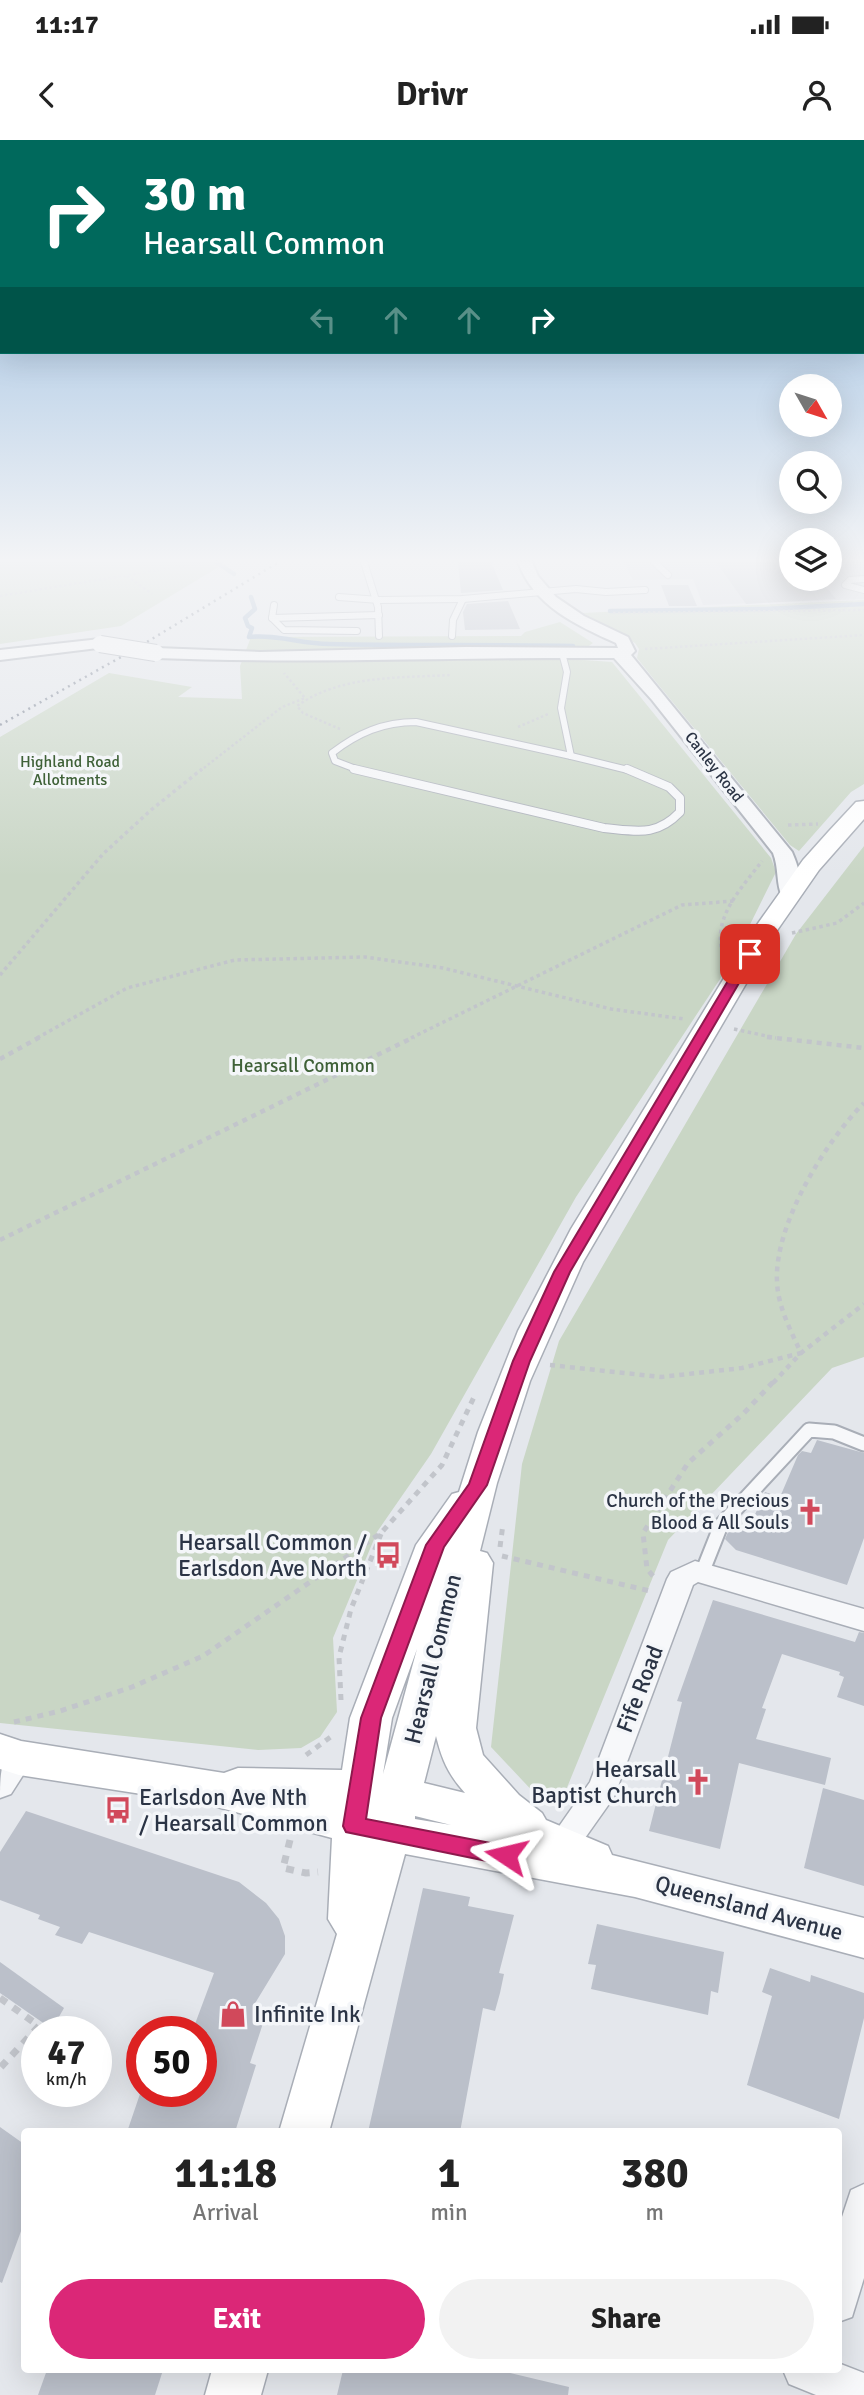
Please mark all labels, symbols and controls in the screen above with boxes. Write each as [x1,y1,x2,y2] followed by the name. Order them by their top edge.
[35,9,99,41] text: 11:17
[396,75,468,114] text: Drivr
[28,76,66,114] icon: back
[798,76,836,114] icon: person
[143,164,246,224] text: 30 m
[28,168,119,259] icon: right
[143,224,385,263] text: Hearsall Common
[304,301,342,339] icon: left
[377,301,415,339] icon: ahead
[450,301,488,339] icon: ahead
[523,301,561,339] icon: right
[779,374,842,438] north arrow
[779,374,842,591] map controls
[779,451,842,514] button: search
[779,528,842,591] button: layers
[680,728,748,806] street label: Canley Road
[20,752,120,790] park label: Highland Road Allotments
[720,924,780,984] pin
[731,935,769,973] icon: arrive
[231,1054,375,1078] park label: Hearsall Common
[606,1489,789,1535] place label: Church of the Precious Blood & All Souls
[795,1497,825,1527] church icon: Church of the Precious Blood & All Souls
[178,1528,367,1583] place label: Hearsall Common / Earlsdon Ave North
[373,1540,403,1570] bus stop icon: Hearsall Common / Earlsdon Ave North
[398,1571,468,1747] street label: Hearsall Common
[610,1641,670,1737] street label: Fife Road
[531,1755,677,1810] place label: Hearsall Baptist Church
[683,1767,713,1797] church icon: Hearsall Baptist Church
[139,1783,328,1838] place label: Earlsdon Ave Nth / Hearsall Common
[103,1795,133,1825] bus stop icon: Earlsdon Ave Nth / Hearsall Common
[469,1818,543,1892] position arrow
[652,1869,846,1947] street label: Queensland Avenue
[218,1999,248,2029] shop icon: Infinite Ink
[254,2000,361,2029] place label: Infinite Ink
[126,2016,217,2107] speed limit sign: 50
[48,2031,85,2074] text: 47
[46,2068,87,2090] text: km/h
[174,2148,277,2199] text: 11:18
[438,2148,460,2199] text: 1
[621,2148,689,2199] text: 380
[193,2198,259,2227] text: Arrival
[430,2198,468,2227] text: min
[646,2198,664,2227] text: m
[49,2279,425,2359] button: Exit
[439,2279,814,2359] button: Share

